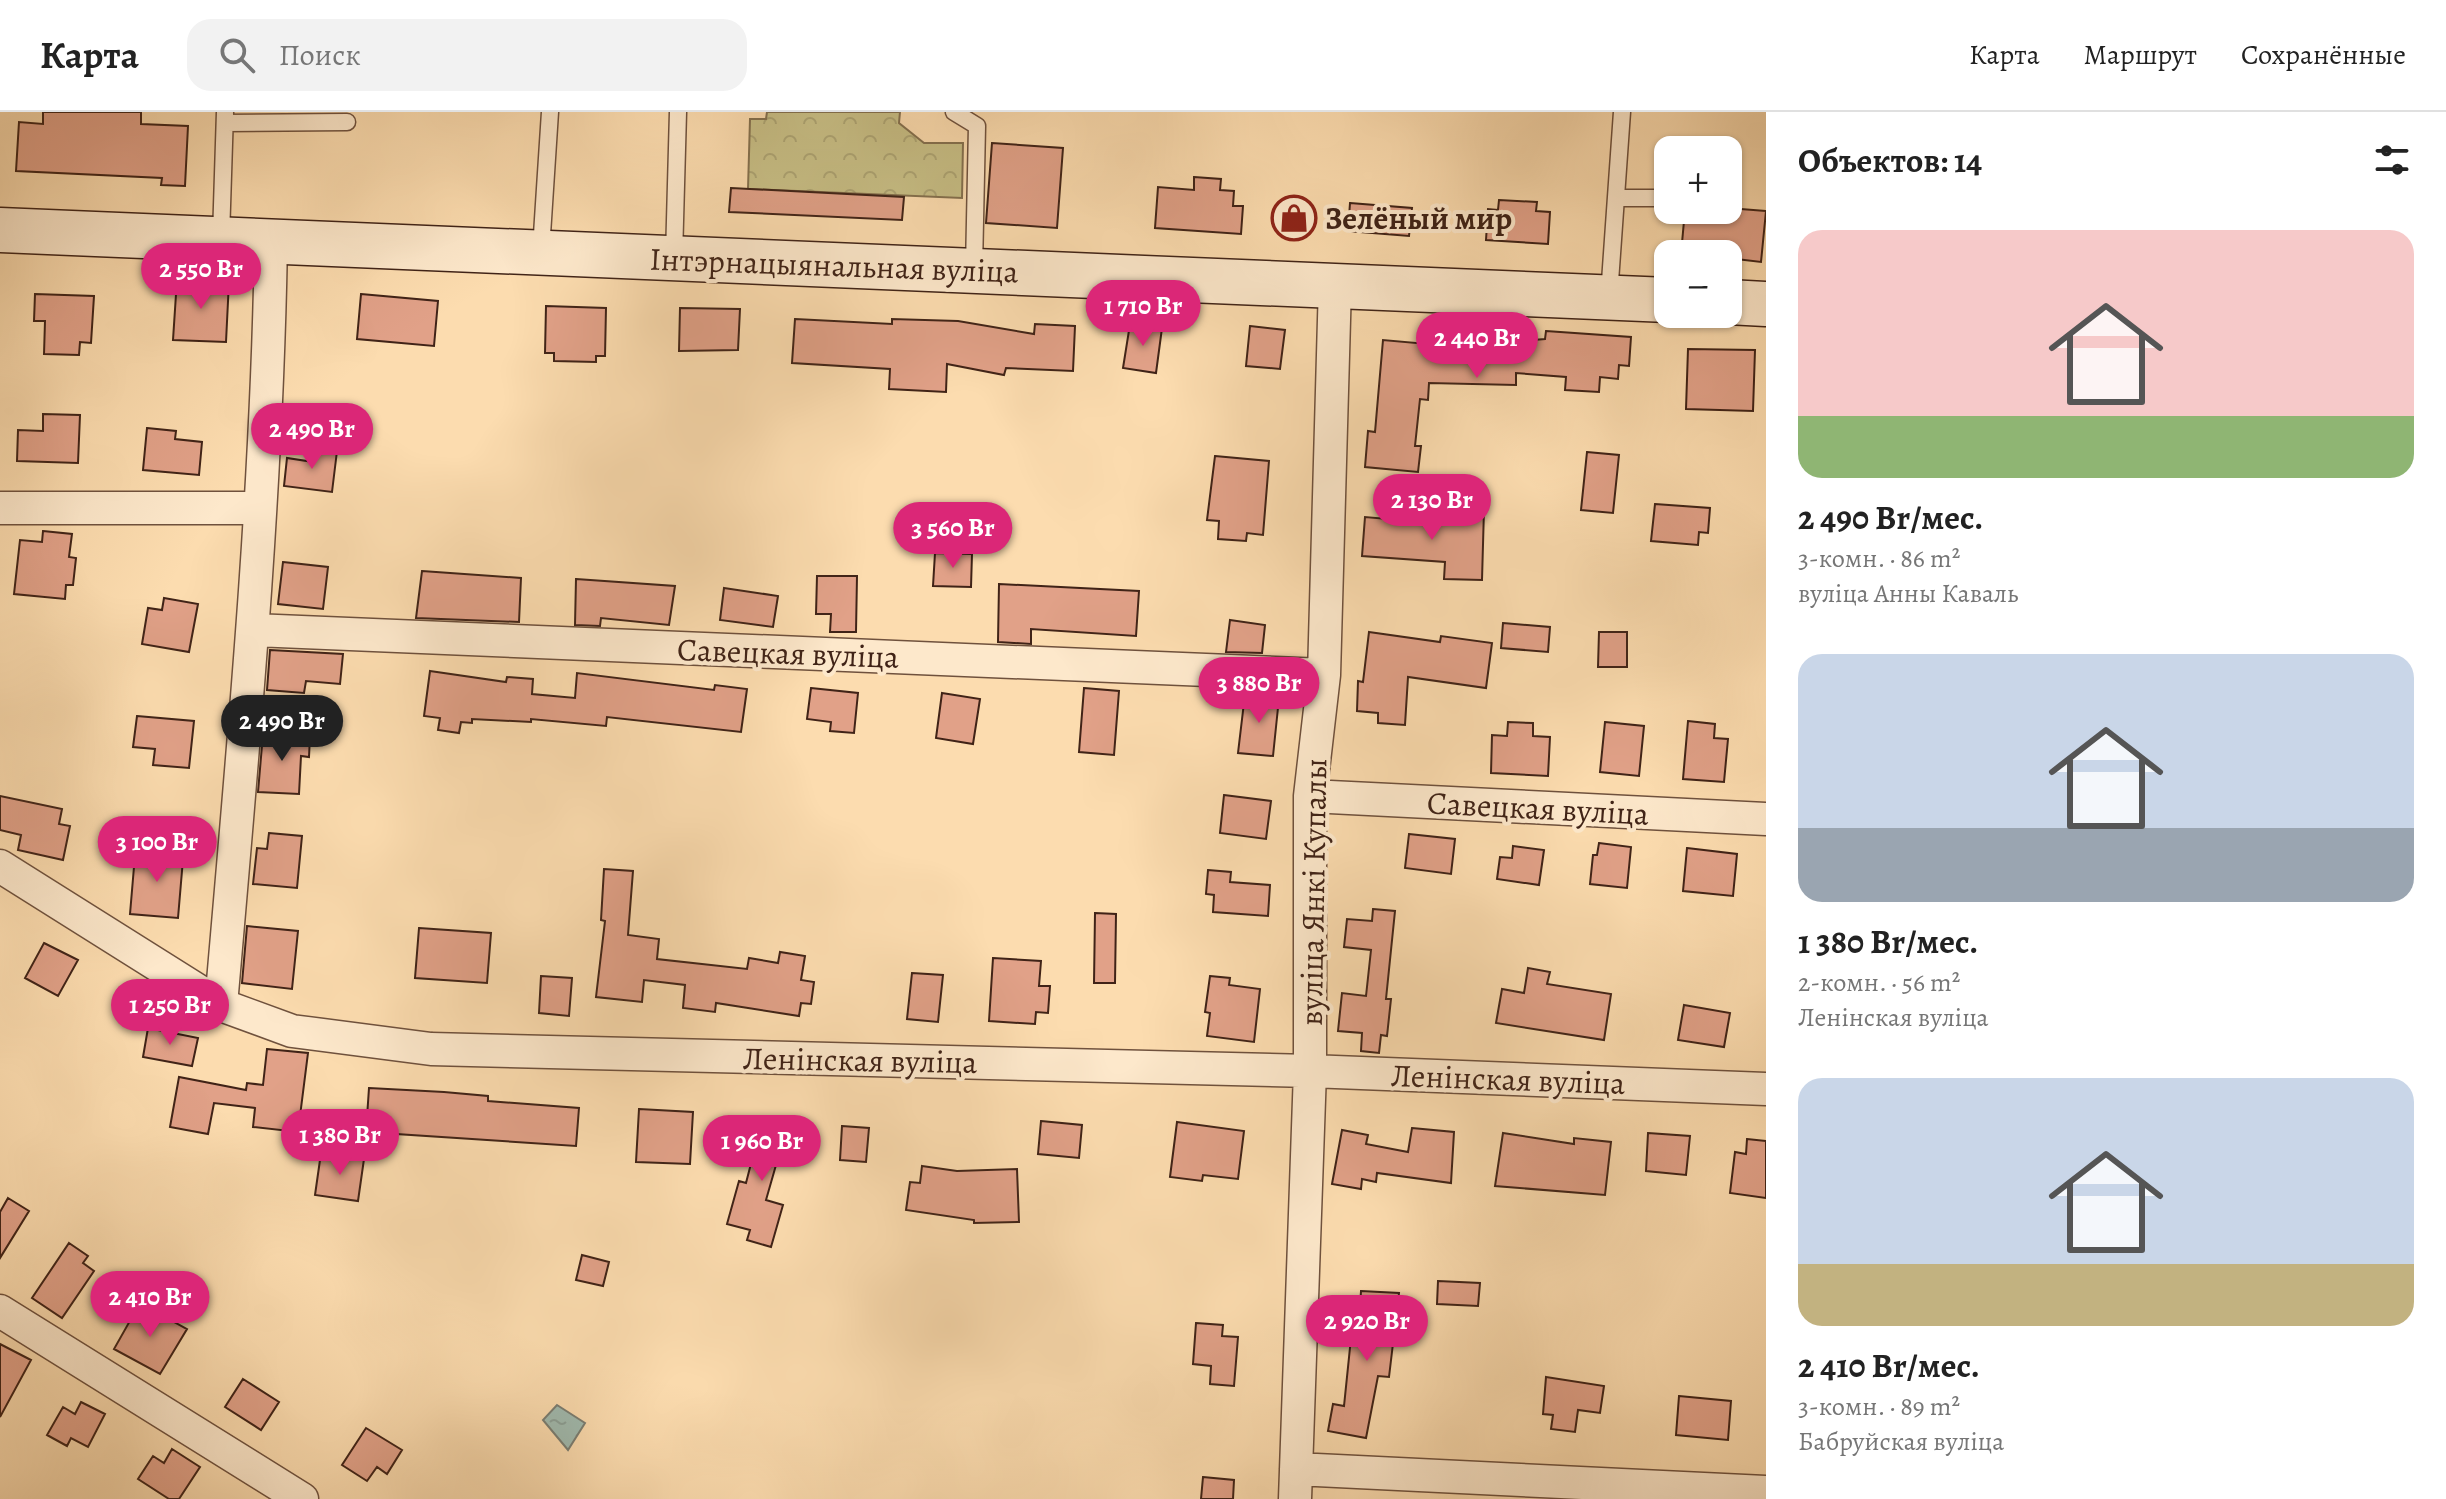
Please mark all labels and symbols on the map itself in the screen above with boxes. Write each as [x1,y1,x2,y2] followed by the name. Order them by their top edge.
[1270,194,1318,242] shop icon: Зелёный мир
[1325,196,1512,240] place label: Зелёный мир
[649,237,1019,293] street label: Інтэрнацыянальная вуліца
[118,243,284,311] pin: 2 550 Br
[1060,280,1226,348] pin: 1 710 Br
[1394,312,1560,380] pin: 2 440 Br
[229,403,395,471] pin: 2 490 Br
[1349,474,1515,542] pin: 2 130 Br
[870,502,1036,570] pin: 3 560 Br
[676,627,900,679] street label: Савецкая вуліца
[1176,657,1342,725] pin: 3 880 Br
[199,695,365,763] pin: 2 490 Br
[1289,758,1337,1026] street label: вуліца Янкі Купалы
[1426,780,1650,836] street label: Савецкая вуліца
[74,816,240,884] pin: 3 100 Br
[87,979,253,1047] pin: 1 250 Br
[742,1036,978,1084] street label: Ленінская вуліца
[1390,1053,1626,1105] street label: Ленінская вуліца
[257,1109,423,1177] pin: 1 380 Br
[679,1115,845,1183] pin: 1 960 Br
[67,1271,233,1339] pin: 2 410 Br
[1284,1295,1450,1363] pin: 2 920 Br

